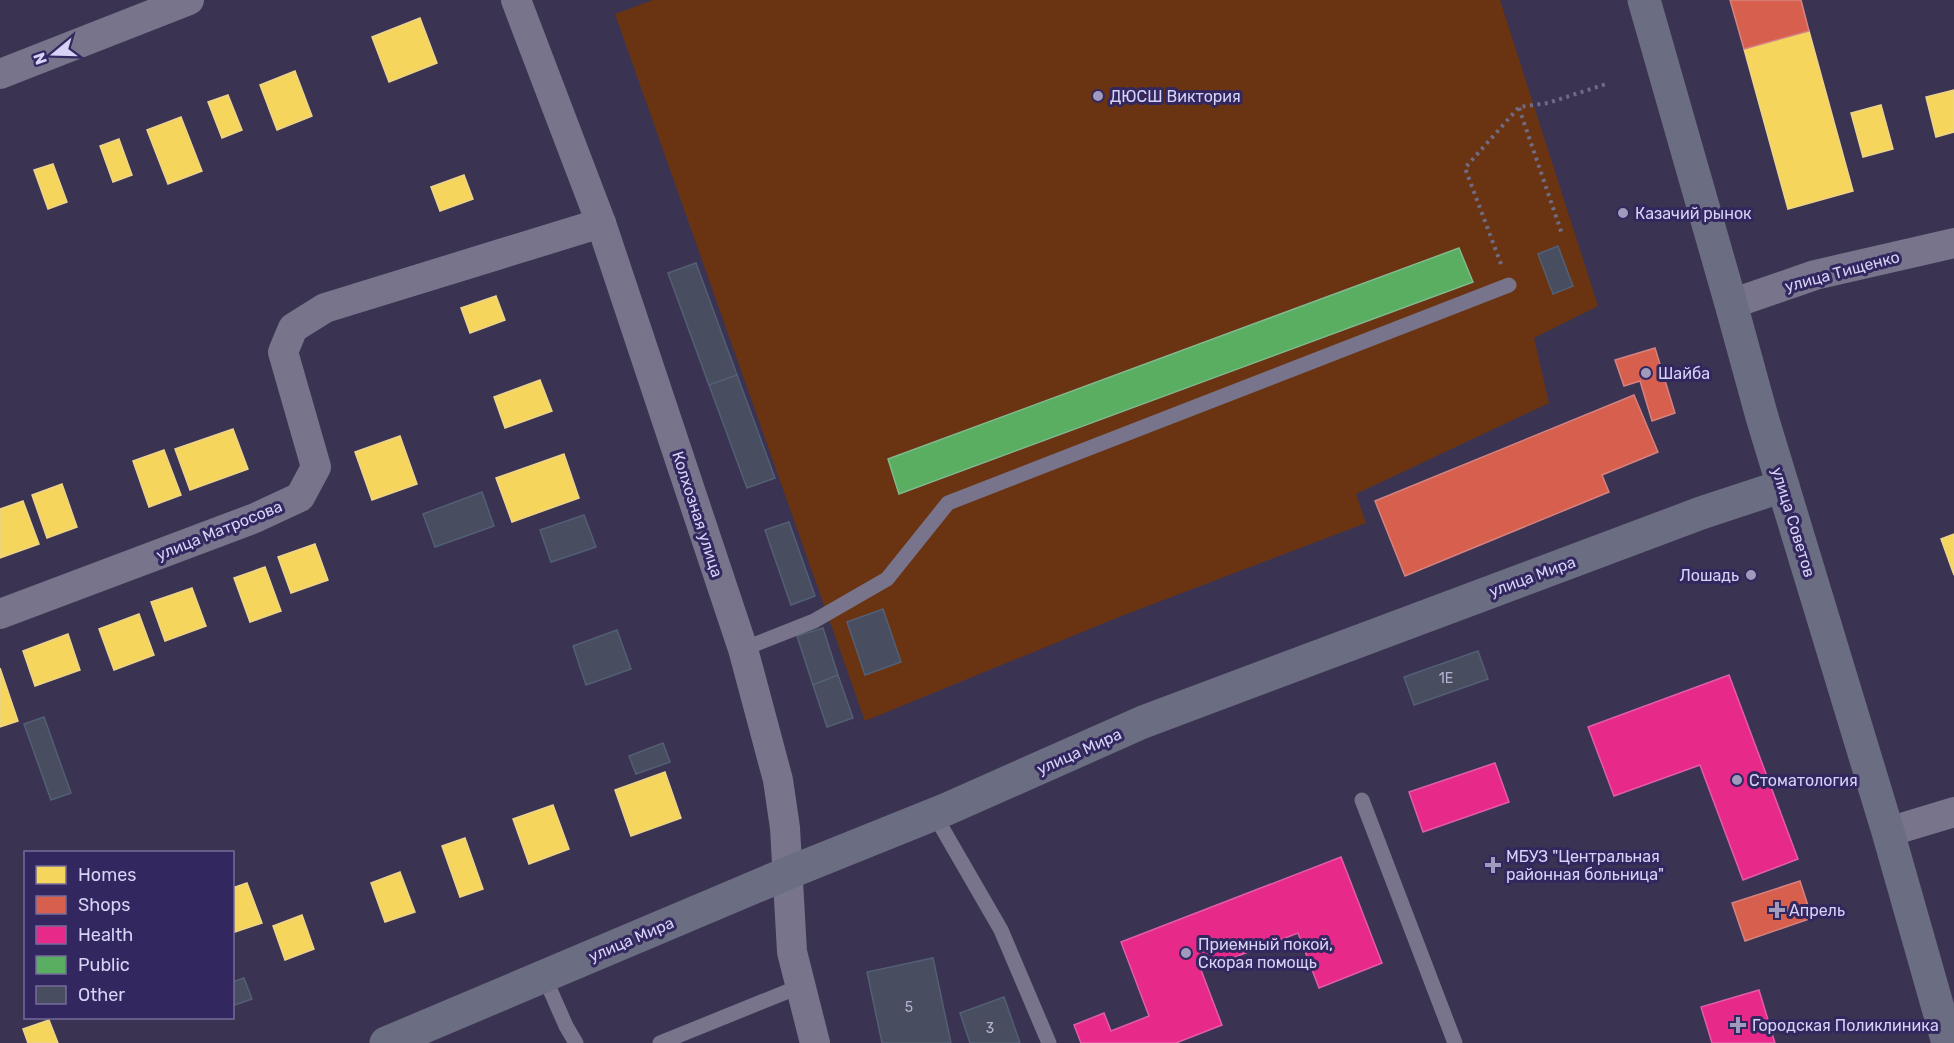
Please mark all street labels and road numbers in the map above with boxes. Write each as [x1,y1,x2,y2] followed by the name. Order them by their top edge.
[1783,247,1902,296] street label: улица Тищенко
[668,449,727,580] street label: Колхозная улица
[1768,465,1819,579] street label: улица Советов
[153,497,285,564] street label: улица Матросова
[1486,552,1578,601] street label: улица Мира
[1034,724,1125,779] street label: улица Мира
[586,913,677,966] street label: улица Мира

